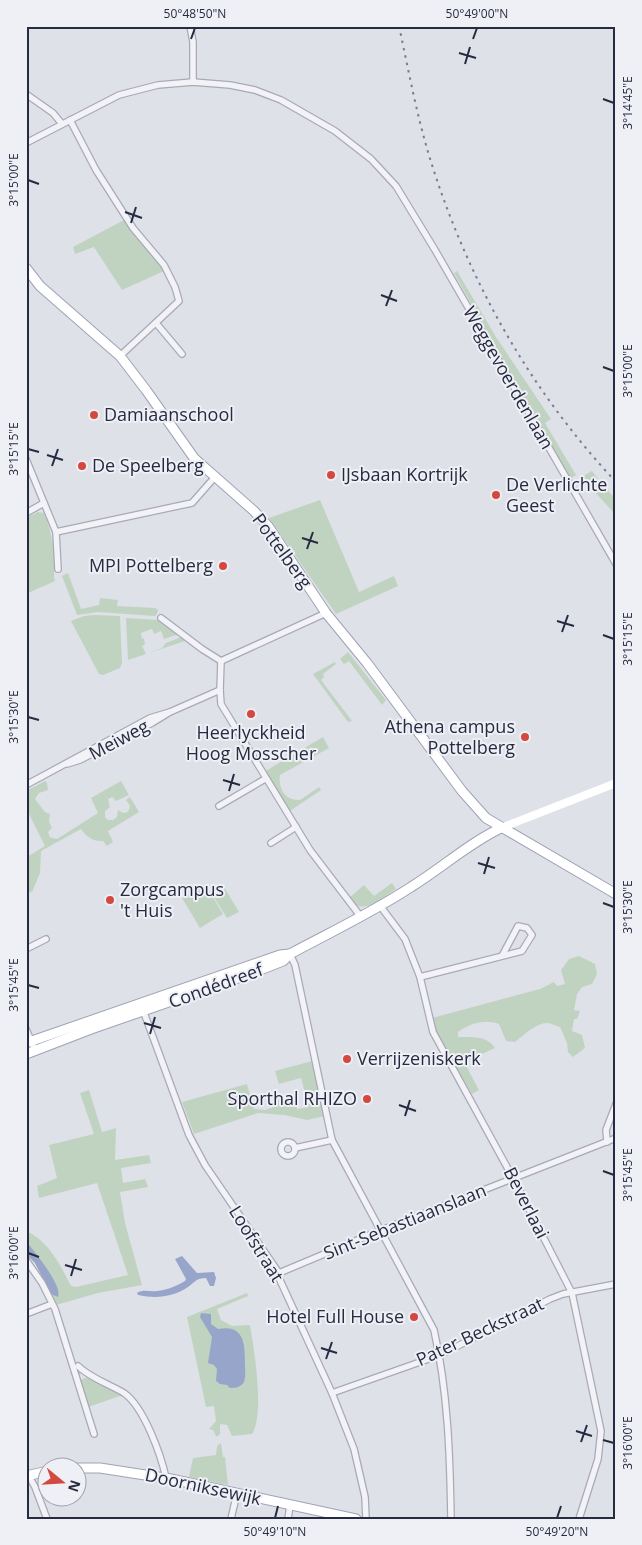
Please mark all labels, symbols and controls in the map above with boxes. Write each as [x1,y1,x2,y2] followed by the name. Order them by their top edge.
[164,5,226,22] text: 50°48'50"N
[446,5,508,22] text: 50°49'00"N
[619,76,636,130] text: 3°14'45"E
[5,153,22,207] text: 3°15'00"E
[458,302,560,453] street label: Weggevoerdenlaan
[619,344,636,398] text: 3°15'00"E
[104,402,234,426] place label: Damiaanschool
[88,409,100,421] marker: Damiaanschool
[5,422,22,476] text: 3°15'15"E
[92,453,204,477] place label: De Speelberg
[76,460,88,472] marker: De Speelberg
[341,462,468,486] place label: IJsbaan Kortrijk
[325,469,337,481] marker: IJsbaan Kortrijk
[506,472,607,517] place label: De Verlichte Geest
[490,489,502,501] marker: De Verlichte Geest
[247,508,318,593] street label: Pottelberg
[89,553,213,577] place label: MPI Pottelberg
[217,560,229,572] marker: MPI Pottelberg
[619,612,636,666] text: 3°15'15"E
[5,690,22,744] text: 3°15'30"E
[245,708,257,720] marker: Heerlyckheid Hoog Mosscher
[84,713,153,765] street label: Meiweg
[384,714,515,759] place label: Athena campus Pottelberg
[186,720,317,765] place label: Heerlyckheid Hoog Mosscher
[519,731,531,743] marker: Athena campus Pottelberg
[120,877,224,922] place label: Zorgcampus 't Huis
[619,880,636,934] text: 3°15'30"E
[104,894,116,906] marker: Zorgcampus 't Huis
[165,957,267,1013] street label: Condédreef
[5,958,22,1012] text: 3°15'45"E
[357,1046,481,1070] place label: Verrijzeniskerk
[341,1053,353,1065] marker: Verrijzeniskerk
[228,1086,357,1110] place label: Sporthal RHIZO
[361,1093,373,1105] marker: Sporthal RHIZO
[619,1148,636,1202] text: 3°15'45"E
[499,1163,555,1242] street label: Beverlaai
[320,1177,490,1265] street label: Sint-Sebastiaanslaan
[224,1201,290,1286] street label: Loofstraat
[5,1226,22,1280] text: 3°16'00"E
[412,1291,547,1371] street label: Pater Beckstraat
[266,1304,404,1328] place label: Hotel Full House
[408,1311,420,1323] marker: Hotel Full House
[619,1416,636,1470] text: 3°16'00"E
[38,1458,88,1508] north arrow
[143,1462,264,1510] street label: Doorniksewijk
[64,1478,86,1495] text: N
[244,1523,306,1540] text: 50°49'10"N
[526,1523,588,1540] text: 50°49'20"N

